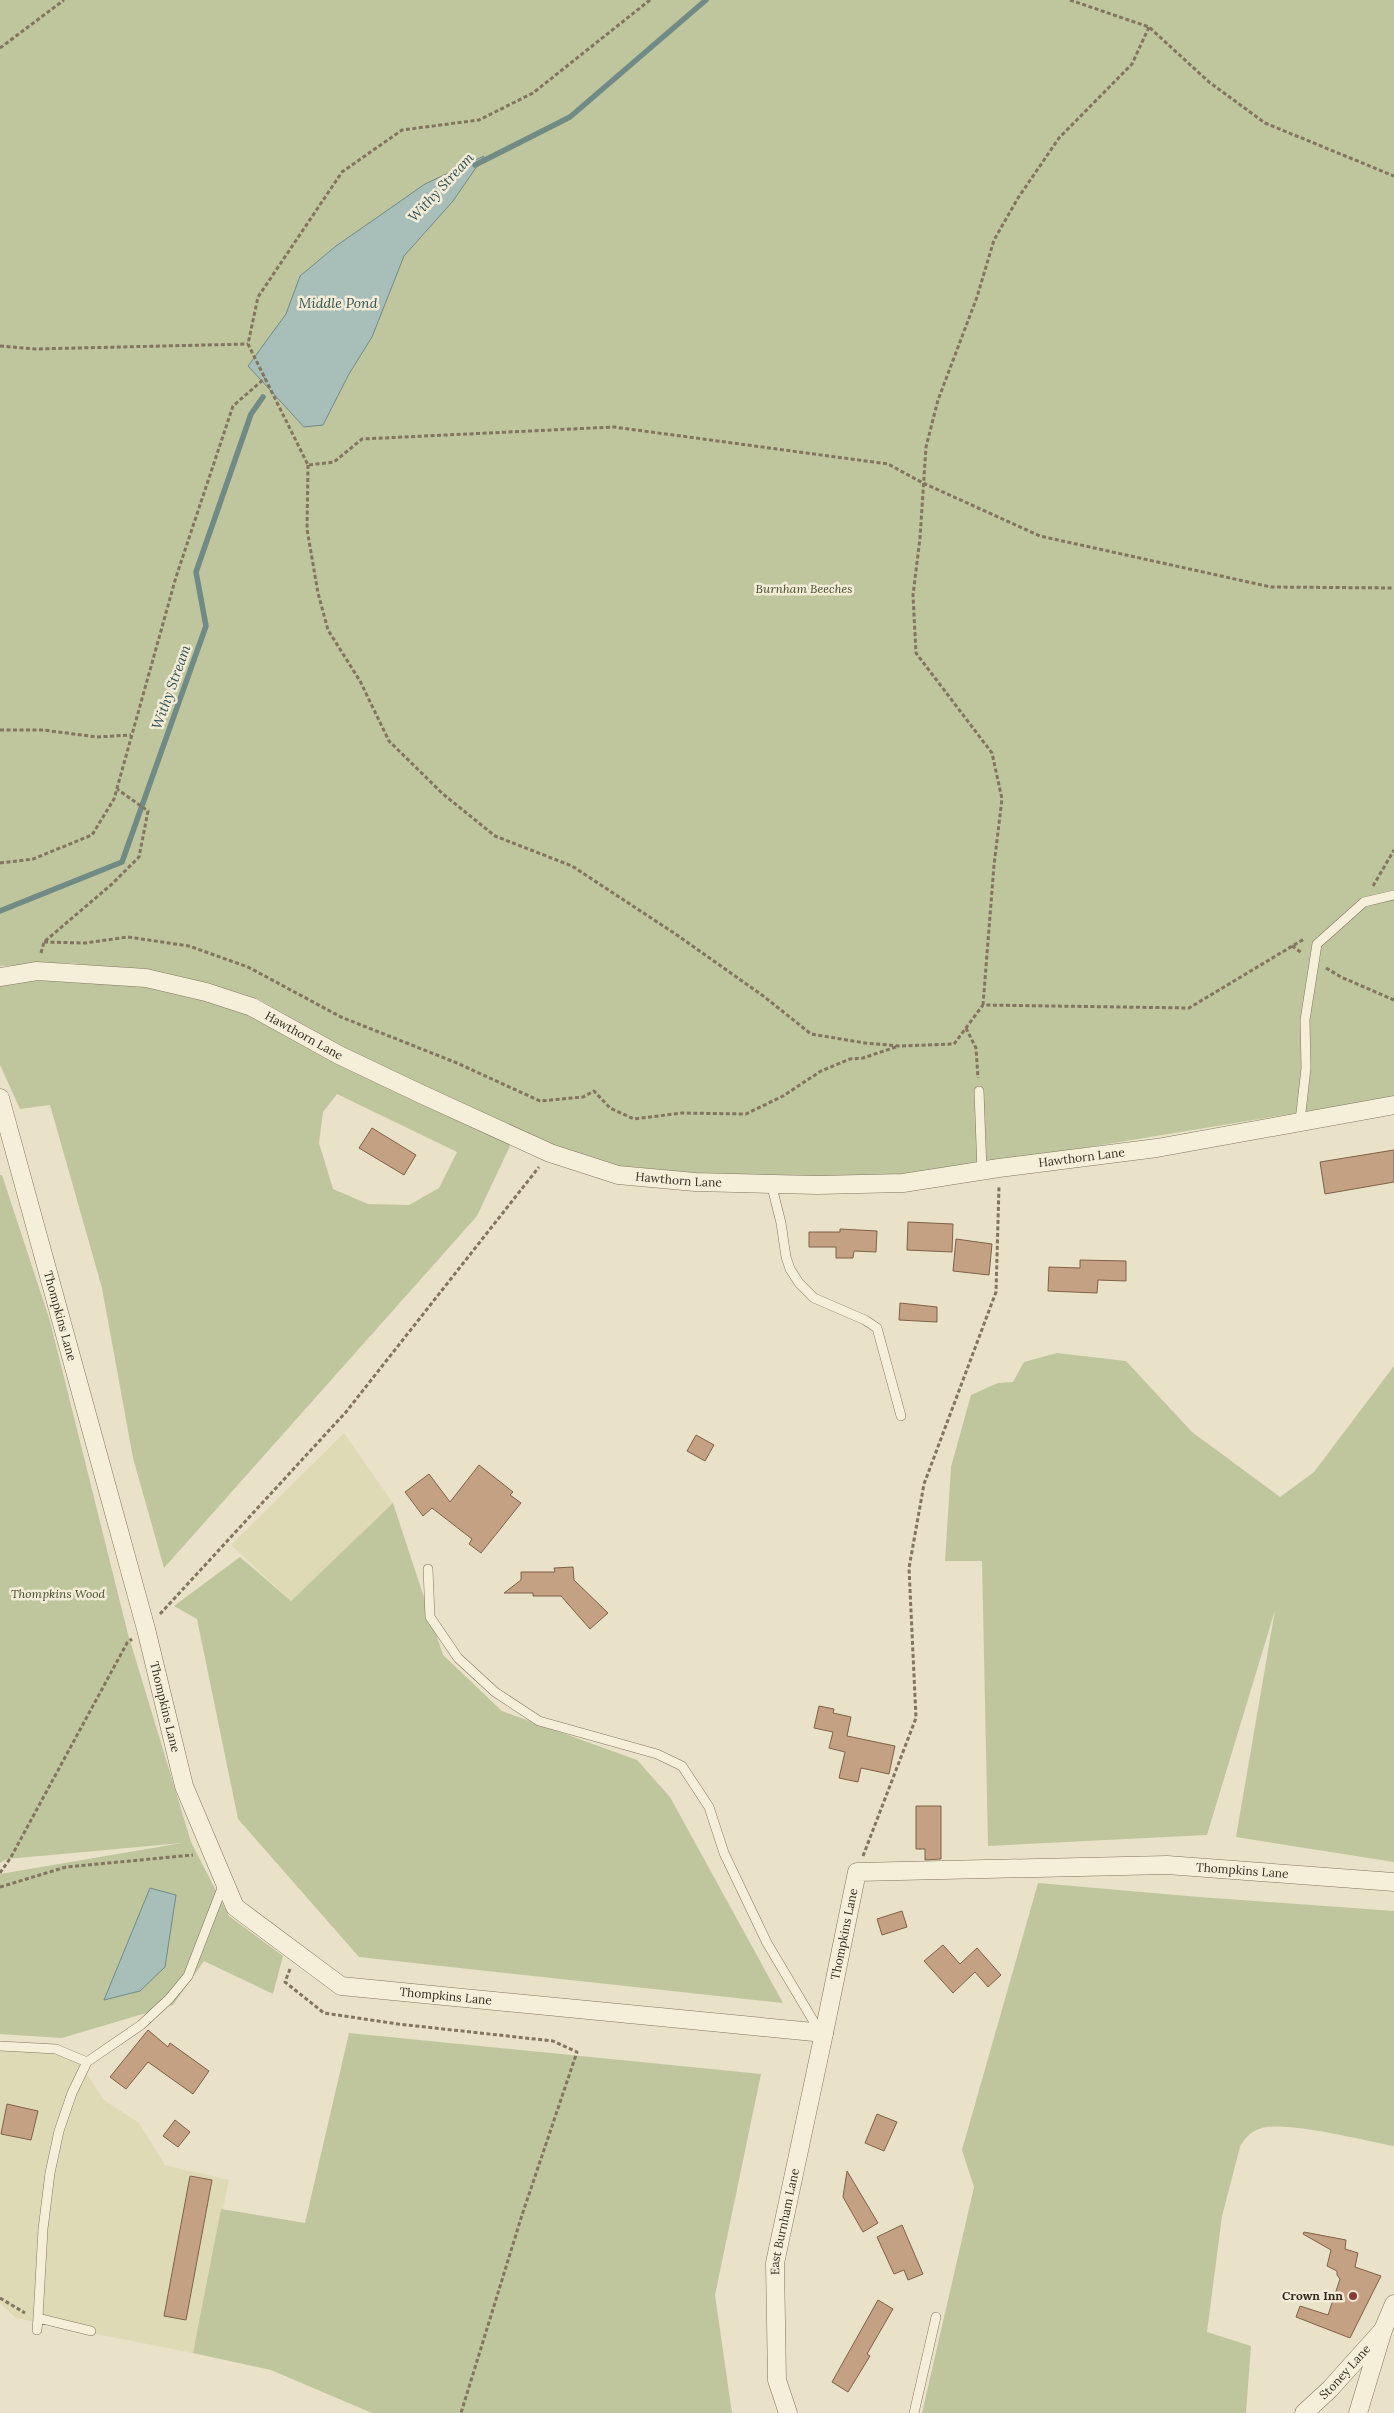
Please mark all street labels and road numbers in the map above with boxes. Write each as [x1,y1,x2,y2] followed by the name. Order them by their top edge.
[263,1008,346,1063] street label: Hawthorn Lane
[1038,1144,1126,1170] street label: Hawthorn Lane
[635,1169,722,1190] street label: Hawthorn Lane
[41,1269,80,1363] street label: Thompkins Lane
[147,1660,184,1754] street label: Thompkins Lane
[1195,1859,1290,1881] street label: Thompkins Lane
[827,1887,861,1981] street label: Thompkins Lane
[399,1984,493,2008] street label: Thompkins Lane
[767,2166,802,2275] street label: East Burnham Lane
[1316,2341,1374,2402] street label: Stoney Lane

